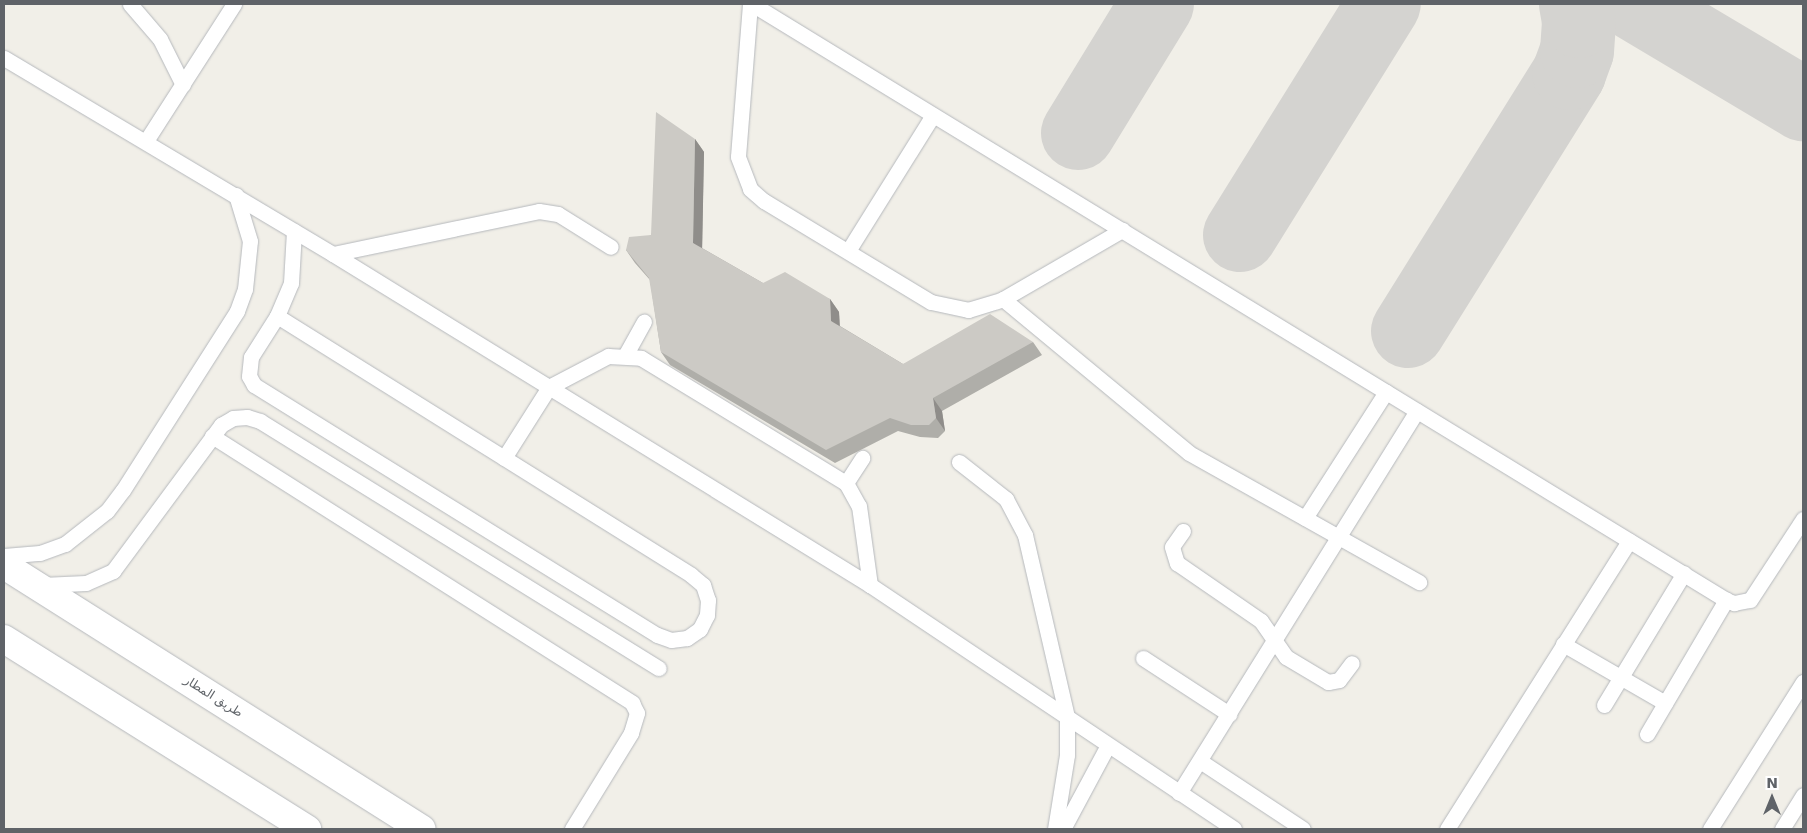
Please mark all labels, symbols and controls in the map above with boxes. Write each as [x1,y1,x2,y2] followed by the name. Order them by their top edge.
[181,673,245,721] street label: طريق المطار
[1747,773,1797,823] north arrow
[1766,775,1778,791] text: N

